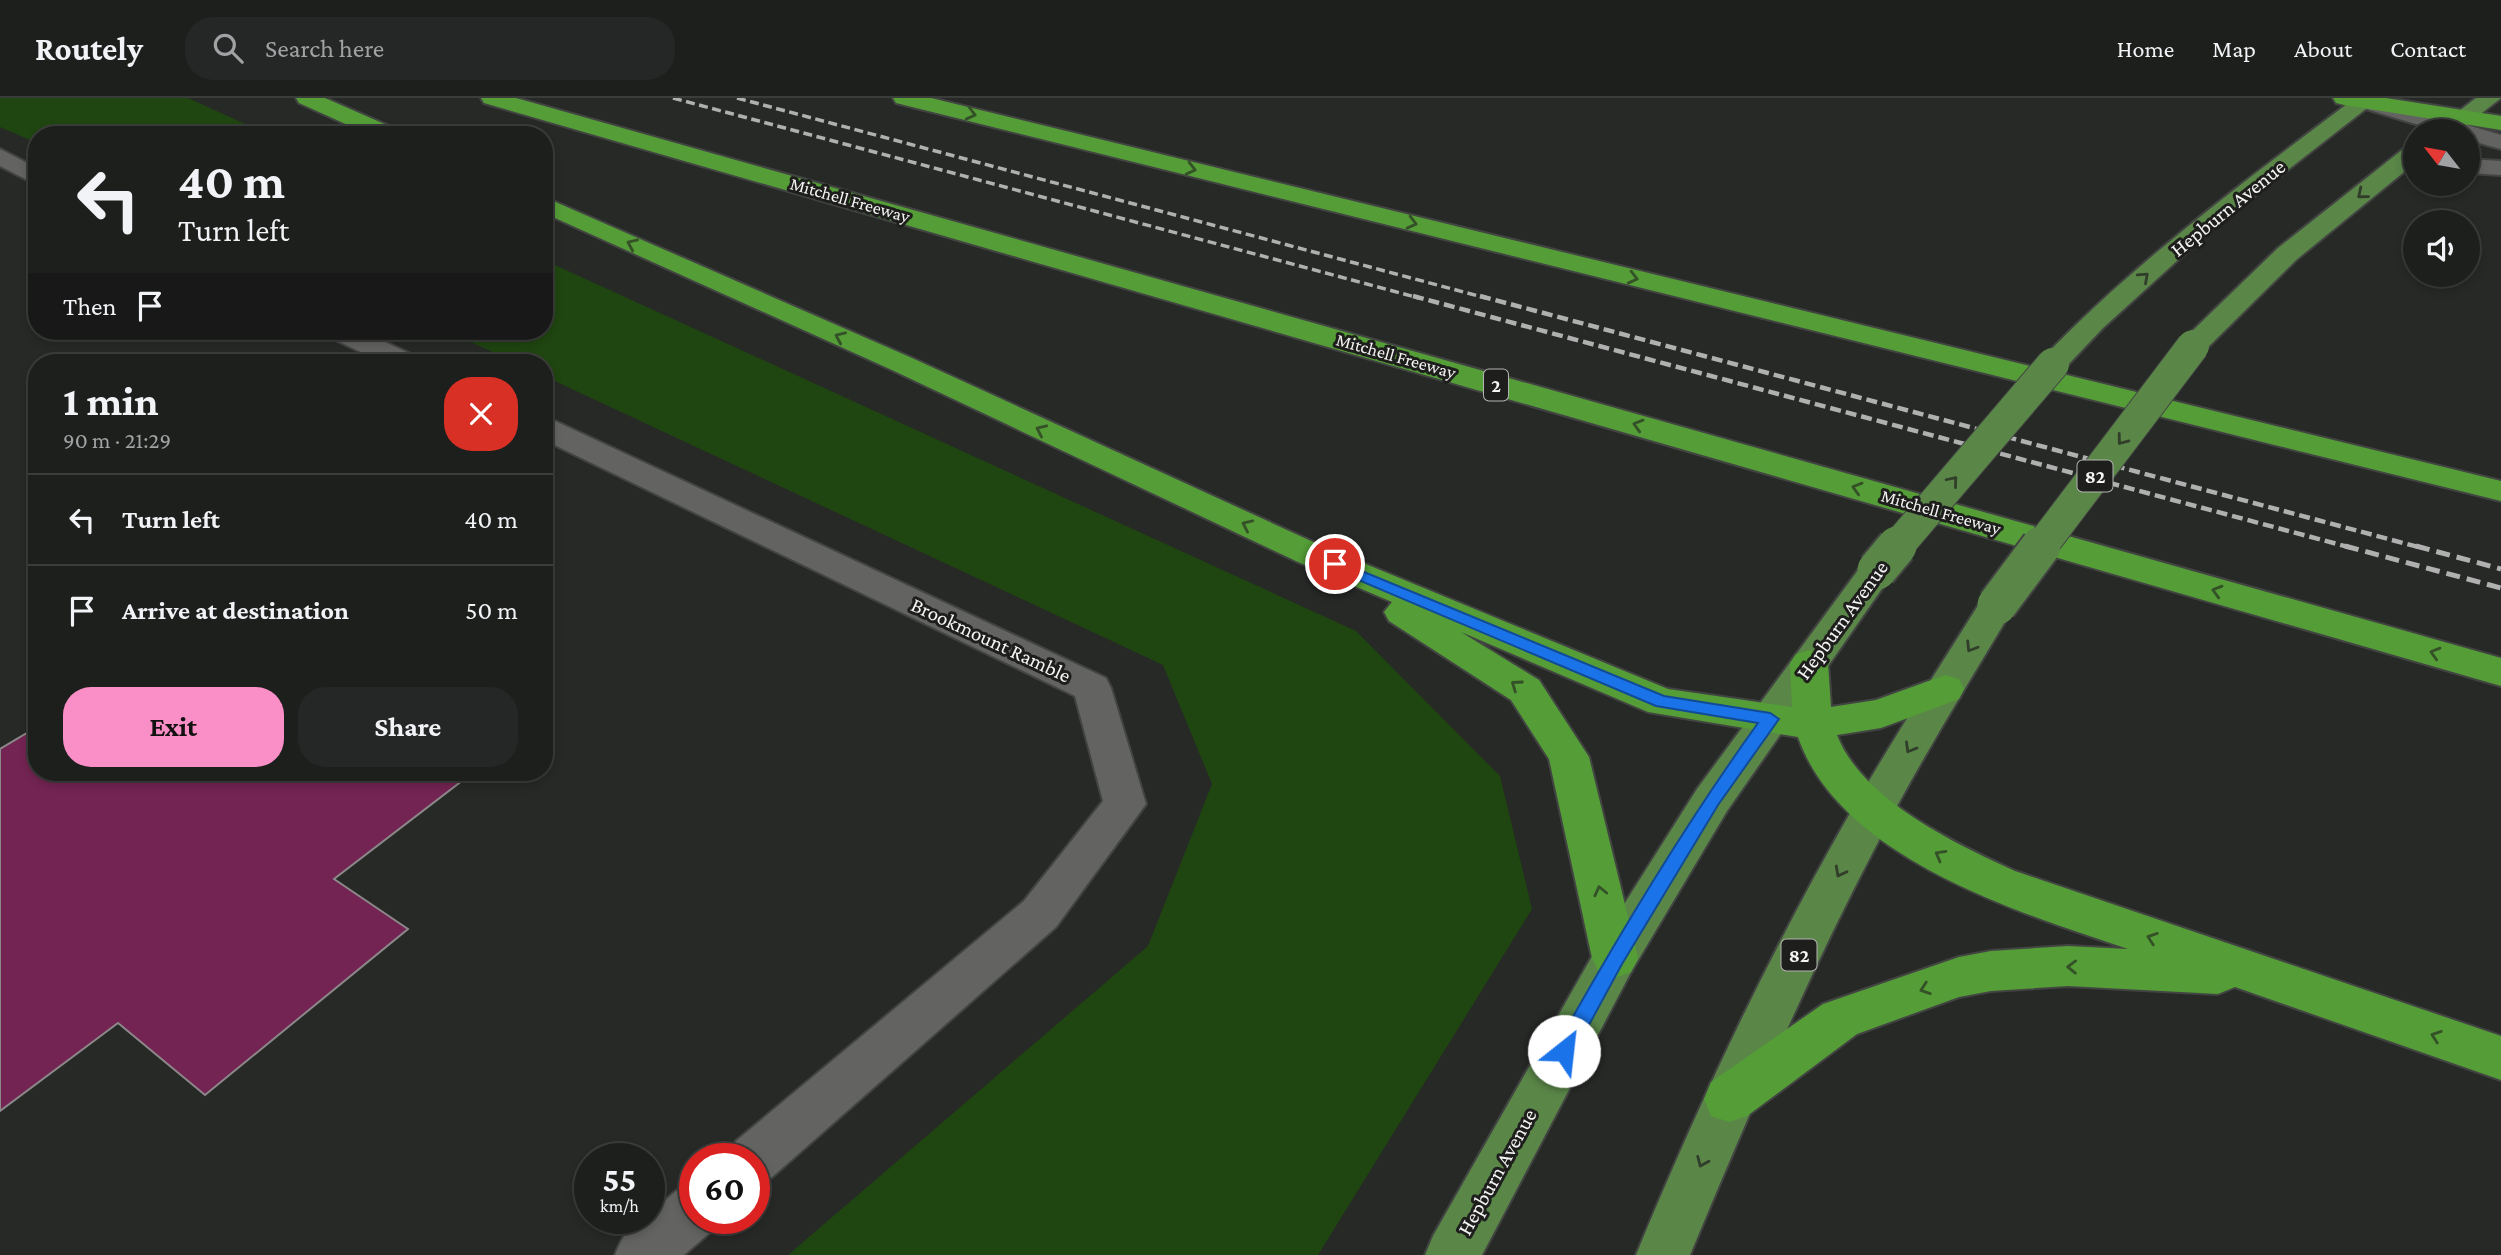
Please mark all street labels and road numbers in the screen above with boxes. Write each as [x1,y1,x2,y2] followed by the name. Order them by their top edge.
[2166,154,2290,262] street label: Hepburn Avenue
[788,173,913,227] street label: Mitchell Freeway
[1334,329,1459,383] street label: Mitchell Freeway
[1484,370,1508,400] road number: 2
[2078,460,2112,492] road number: 82
[1879,485,2004,539] street label: Mitchell Freeway
[1791,556,1893,684] street label: Hepburn Avenue
[907,592,1075,688] street label: Brookmount Ramble
[1782,940,1816,970] road number: 82
[1452,1105,1542,1239] street label: Hepburn Avenue

